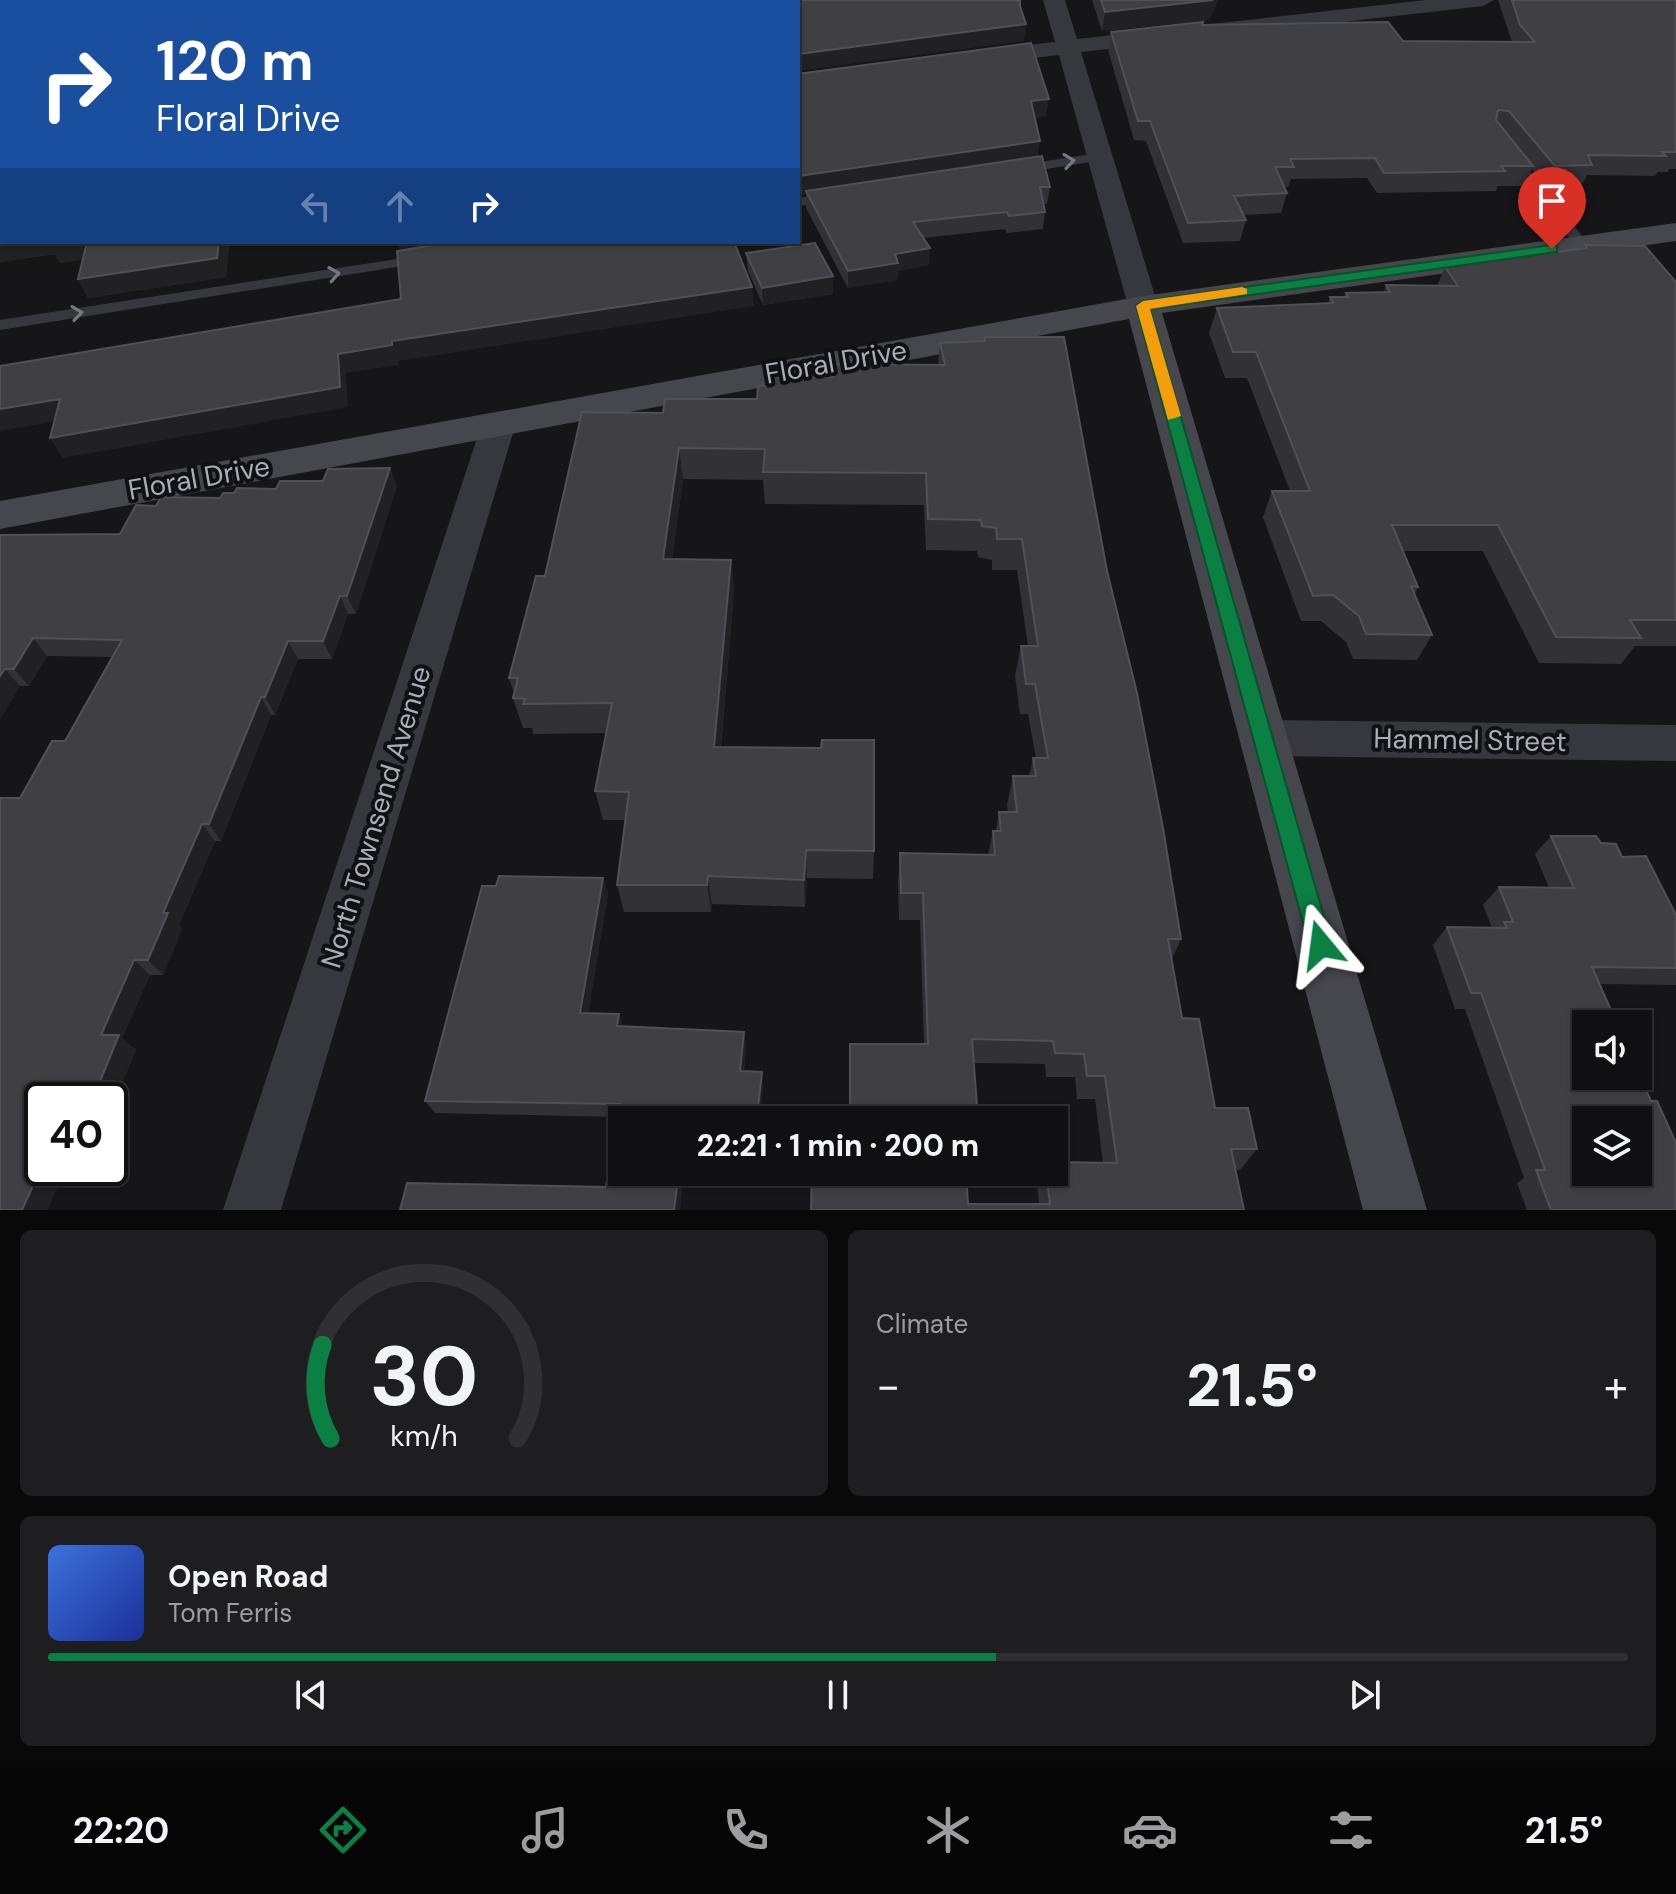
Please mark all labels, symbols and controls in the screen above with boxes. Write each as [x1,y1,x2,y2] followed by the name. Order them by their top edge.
[156,24,314,97] text: 120 m
[24,32,128,136] icon: right
[156,95,340,142] text: Floral Drive
[1063,153,1076,170] one-way arrow
[1518,167,1586,249] pin
[1530,179,1574,223] icon: arrive
[294,184,338,228] icon: left
[378,184,422,228] icon: ahead
[462,184,506,228] icon: right
[327,266,341,283] one-way arrow
[70,305,84,322] one-way arrow
[762,331,910,393] street label: Floral Drive
[125,447,273,509] street label: Floral Drive
[312,662,440,972] street label: North Townsend Avenue
[1373,720,1567,760] street label: Hammel Street
[1279,903,1363,987] position arrow
[1572,1010,1652,1186] map controls
[1572,1010,1652,1090] button: sound
[24,1082,128,1186] speed limit sign: 40
[1572,1106,1652,1186] button: layers
[697,1126,979,1165] text: 22:21 · 1 min · 200 m
[876,1307,968,1341] text: Climate
[370,1322,478,1431] text: 30
[1186,1346,1318,1425] text: 21.5°
[876,1357,900,1415] text: −
[1604,1357,1628,1415] text: +
[390,1418,458,1455] text: km/h
[168,1557,328,1596] text: Open Road
[168,1596,292,1630] text: Tom Ferris
[289,1673,333,1717] icon: previous
[816,1673,860,1717] icon: pause
[1343,1673,1387,1717] icon: next
[315,1802,371,1858] icon: directions
[517,1802,573,1858] icon: music
[718,1802,774,1858] icon: phone
[920,1802,976,1858] icon: climate
[1122,1802,1178,1858] icon: car
[1323,1802,1379,1858] icon: filters
[73,1807,169,1854] text: 22:20
[1525,1807,1603,1854] text: 21.5°

